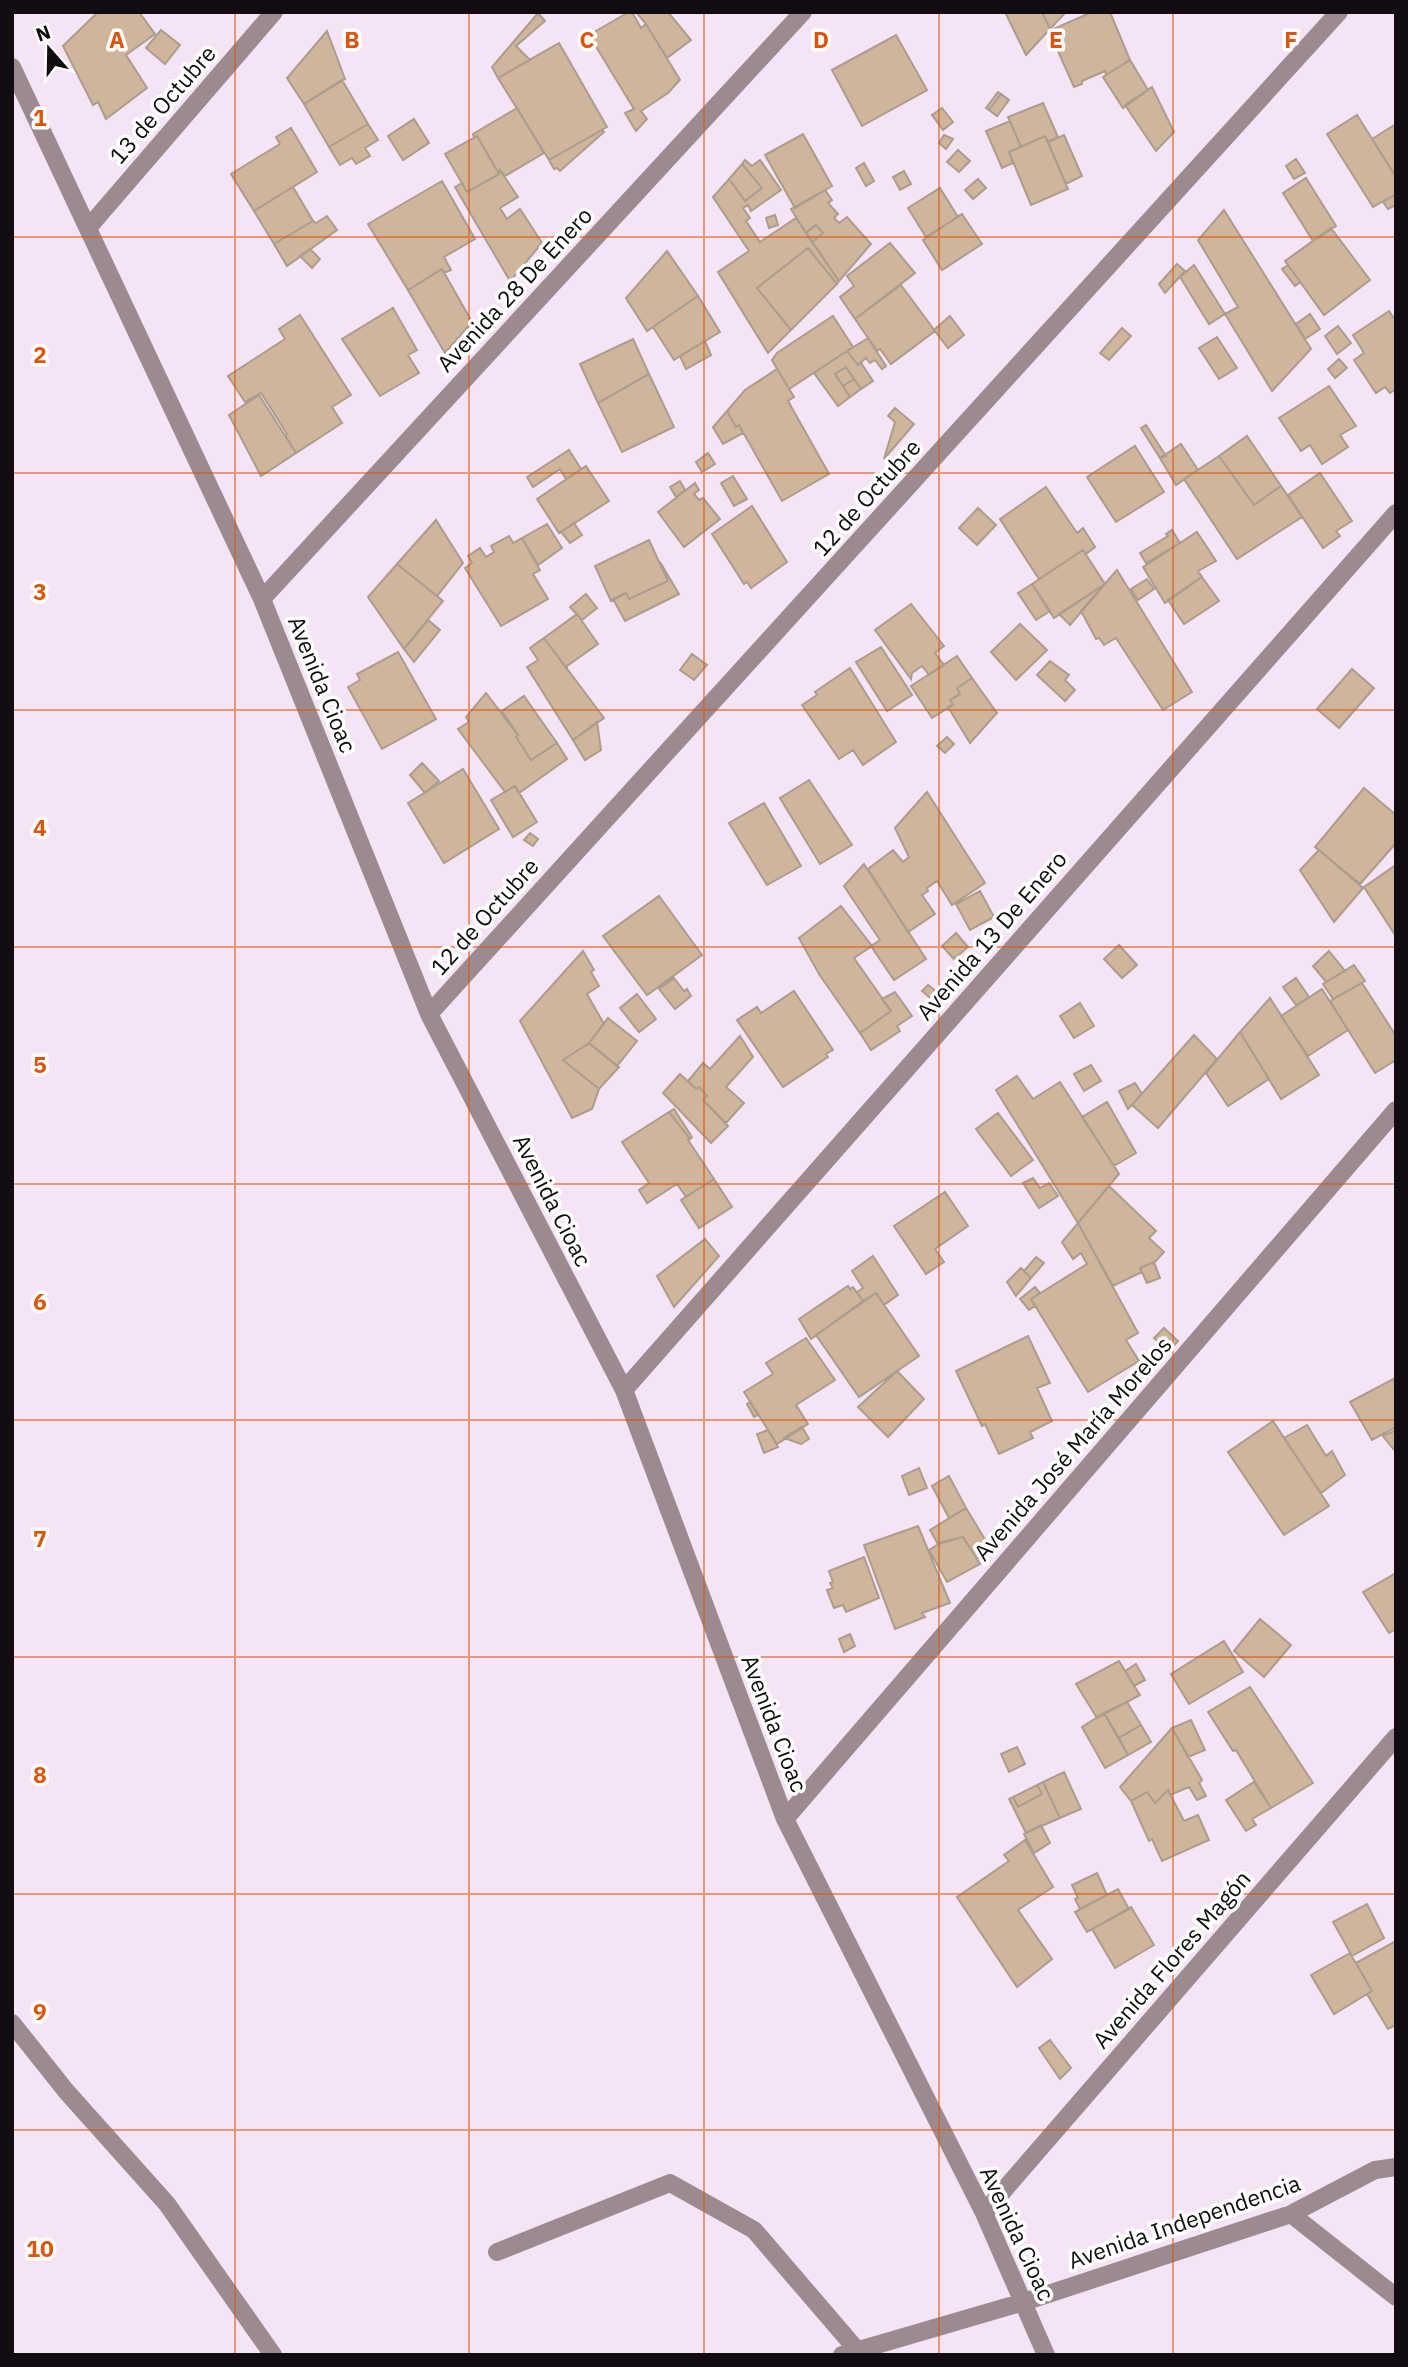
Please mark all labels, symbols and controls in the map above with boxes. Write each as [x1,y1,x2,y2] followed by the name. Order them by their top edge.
[14,14,84,84] north arrow
[33,19,54,47] text: N
[109,24,125,54] text: A
[344,24,360,54] text: B
[580,24,595,54] text: C
[813,24,829,54] text: D
[1049,24,1063,54] text: E
[1284,24,1298,54] text: F
[102,38,222,170] street label: 13 de Octubre
[33,102,47,132] text: 1
[430,200,598,378] street label: Avenida 28 De Enero
[33,339,47,369] text: 2
[805,432,927,562] street label: 12 de Octubre
[33,576,47,606] text: 3
[282,611,364,757] street label: Avenida Cioac
[33,812,47,842] text: 4
[909,844,1073,1026] street label: Avenida 13 De Enero
[423,851,545,981] street label: 12 de Octubre
[33,1049,47,1079] text: 5
[507,1129,599,1271] street label: Avenida Cioac
[33,1286,47,1316] text: 6
[966,1330,1178,1566] street label: Avenida José María Morelos
[33,1523,47,1553] text: 7
[735,1650,815,1796] street label: Avenida Cioac
[33,1759,47,1789] text: 8
[1085,1864,1257,2054] street label: Avenida Flores Magón
[33,1996,47,2026] text: 9
[974,2161,1062,2305] street label: Avenida Cioac
[1064,2167,1304,2275] street label: Avenida Independencia
[26,2233,54,2263] text: 10

